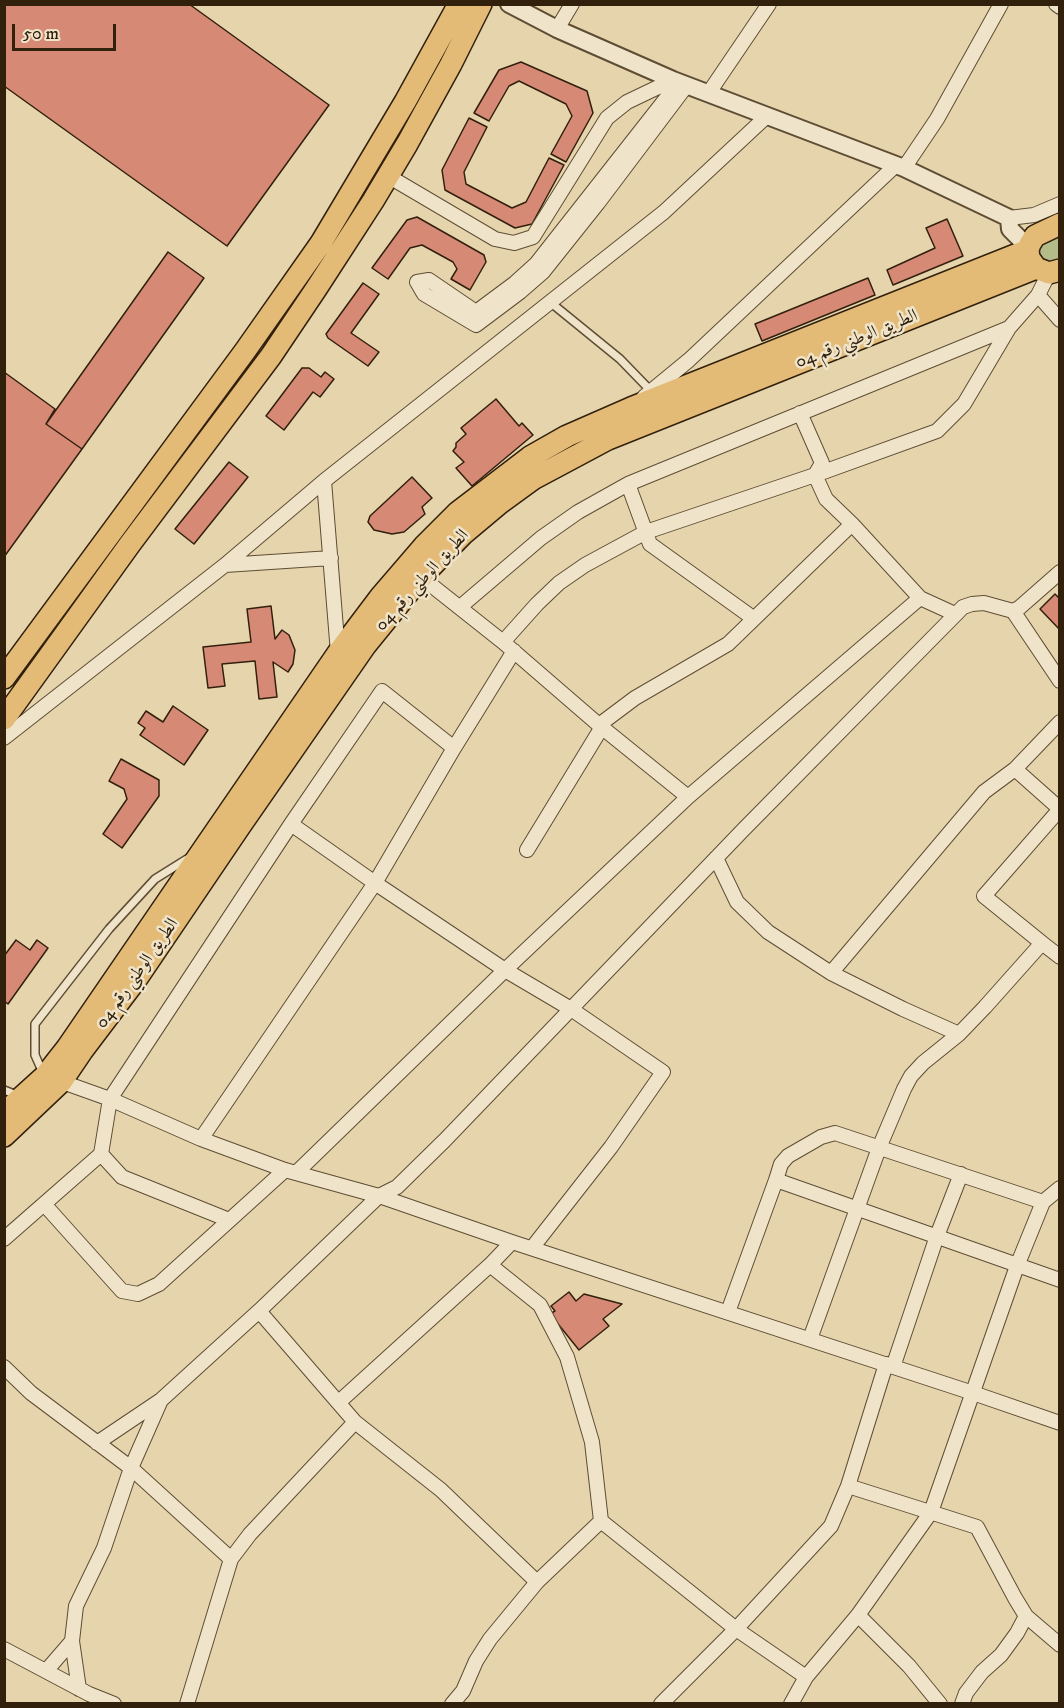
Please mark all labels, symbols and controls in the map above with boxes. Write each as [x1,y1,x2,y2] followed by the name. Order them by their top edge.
[15,12,118,50] scale bar
[23,23,59,45] text: 50 m
[793,306,921,374] street label: الطريق الوطني رقم 04
[372,526,474,636] street label: الطريق الوطني رقم 04
[92,915,184,1033] street label: الطريق الوطني رقم 04

